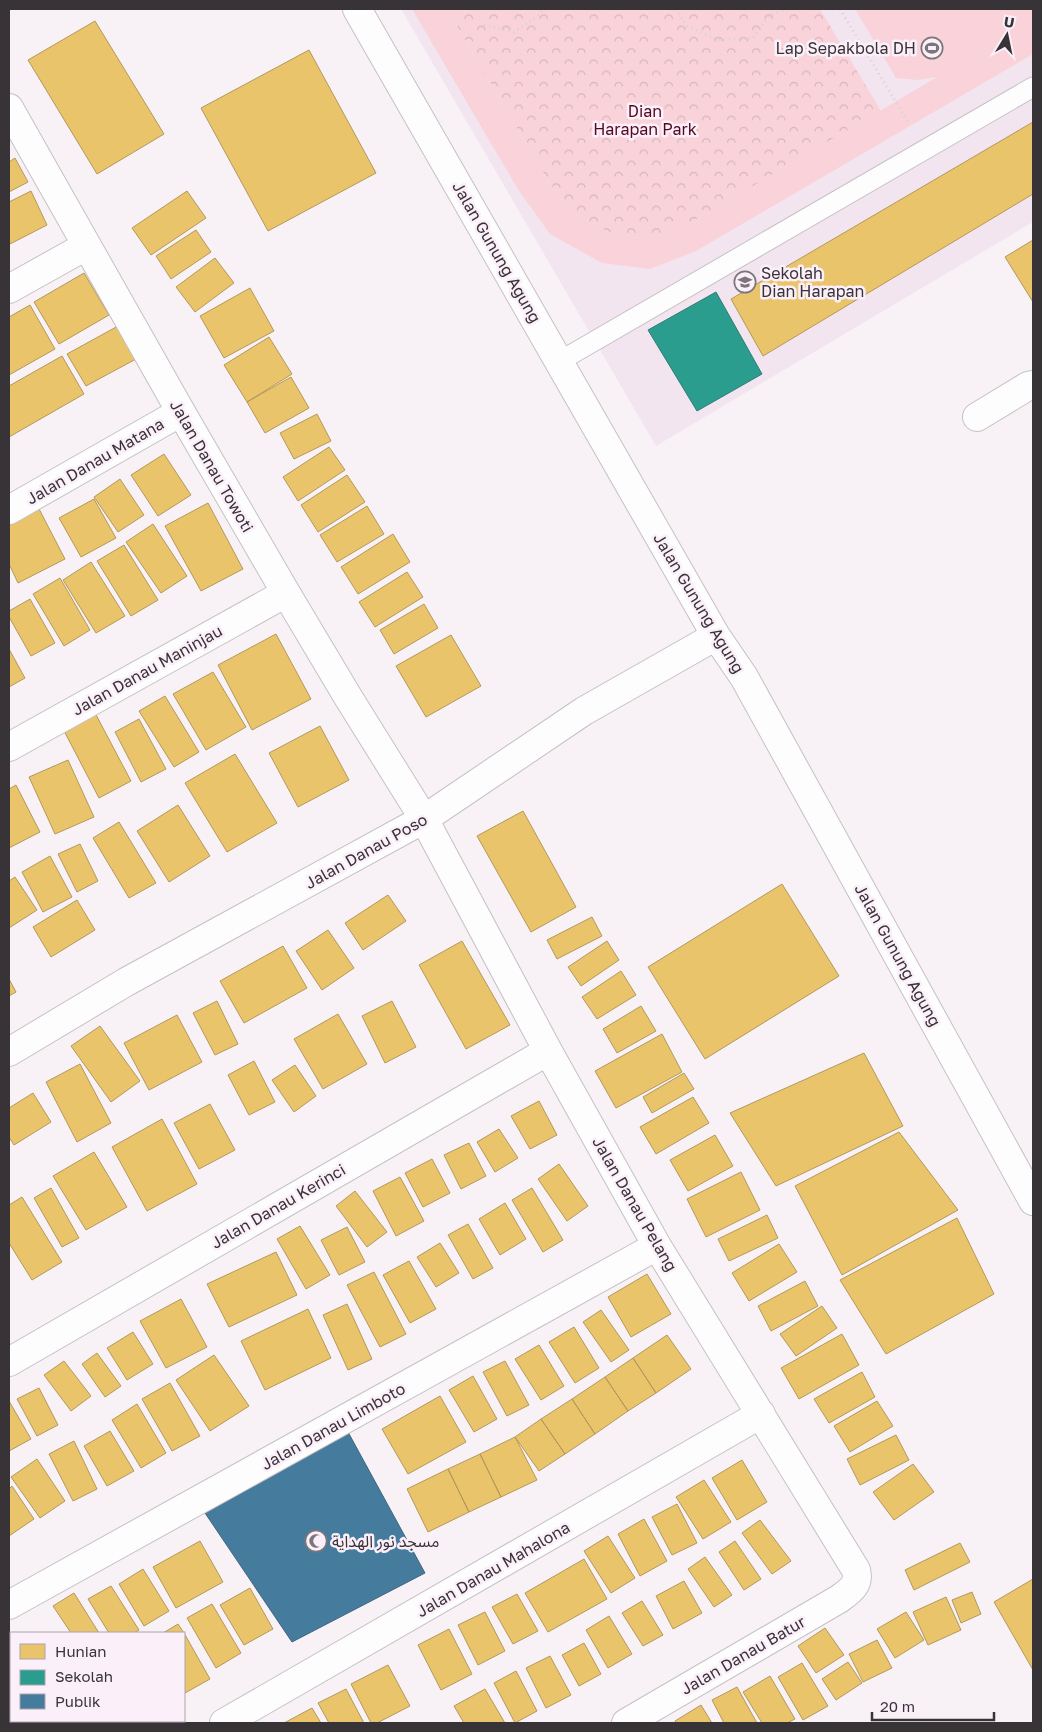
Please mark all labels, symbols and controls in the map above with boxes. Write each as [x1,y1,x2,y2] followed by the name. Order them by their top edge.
[982,10,1032,60] north arrow
[1003,12,1016,31] text: U
[920,36,944,60] sports icon: Lap Sepakbola DH
[775,38,916,58] place label: Lap Sepakbola DH
[593,101,697,139] park label: Dian Harapan Park
[448,178,546,326] street label: Jalan Gunung Agung
[761,263,864,301] place label: Sekolah Dian Harapan
[733,270,757,294] school or university icon: Sekolah Dian Harapan
[166,396,258,536] street label: Jalan Danau Towoti
[23,413,167,509] street label: Jalan Danau Matana
[649,529,749,677] street label: Jalan Gunung Agung
[68,620,226,720] street label: Jalan Danau Maninjau
[301,809,431,893] street label: Jalan Danau Poso
[851,880,945,1030] street label: Jalan Gunung Agung
[588,1133,682,1275] street label: Jalan Danau Pelang
[207,1159,349,1253] street label: Jalan Danau Kerinci
[257,1378,409,1474] street label: Jalan Danau Limboto
[413,1517,573,1621] street label: Jalan Danau Mahalona
[304,1529,328,1553] mosque icon: مسجد نور الهداية
[332,1531,439,1551] place label: مسجد نور الهداية
[677,1611,809,1699] street label: Jalan Danau Batur
[10,1632,185,1722] legend
[55,1642,106,1660] text: Hunian
[55,1667,113,1685] text: Sekolah
[872,1690,994,1722] scale bar
[55,1692,101,1710] text: Publik
[880,1697,915,1715] text: 20 m

